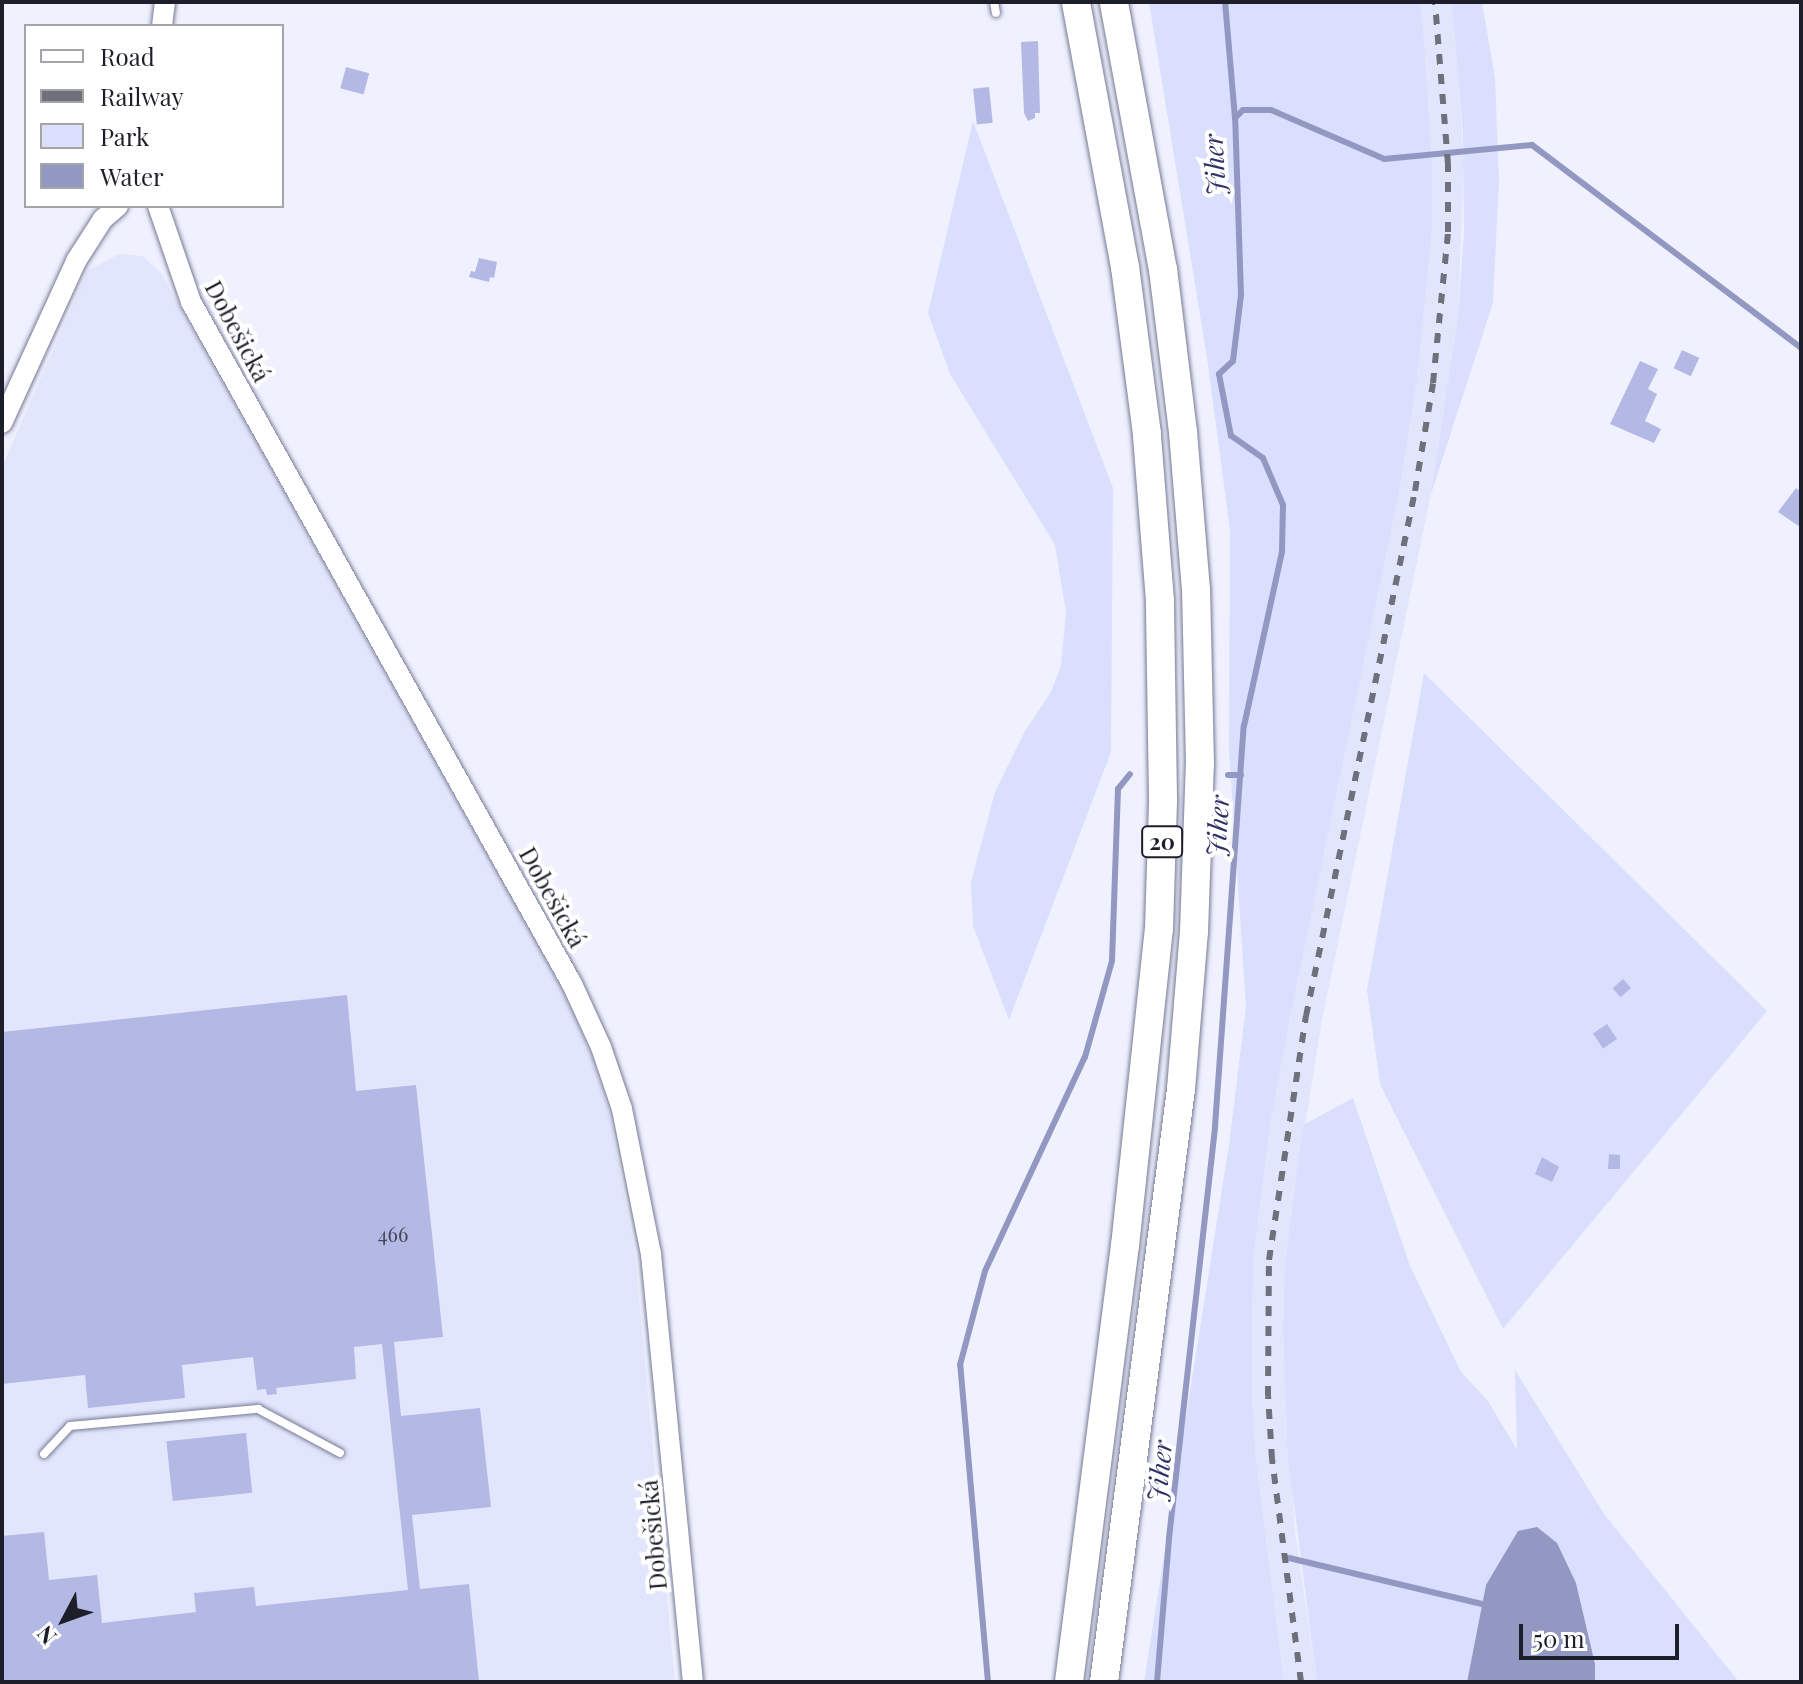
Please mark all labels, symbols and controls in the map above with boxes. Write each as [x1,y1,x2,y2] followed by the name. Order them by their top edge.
[24,24,284,208] legend
[100,40,155,72] text: Road
[100,80,184,112] text: Railway
[100,120,149,152] text: Park
[1197,133,1231,197] water label: Jiher
[100,160,164,192] text: Water
[199,275,277,387] street label: Dobešická
[1199,794,1235,858] water label: Jiher
[1140,824,1184,860] road number: 20
[514,842,592,952] street label: Dobešická
[378,1221,408,1245] house number: 466
[1140,1439,1178,1503] water label: Jiher
[634,1479,672,1591] street label: Dobešická
[24,1580,104,1660] north arrow
[1523,1608,1683,1658] scale bar
[29,1620,62,1652] text: N
[1533,1622,1585,1654] text: 50 m

